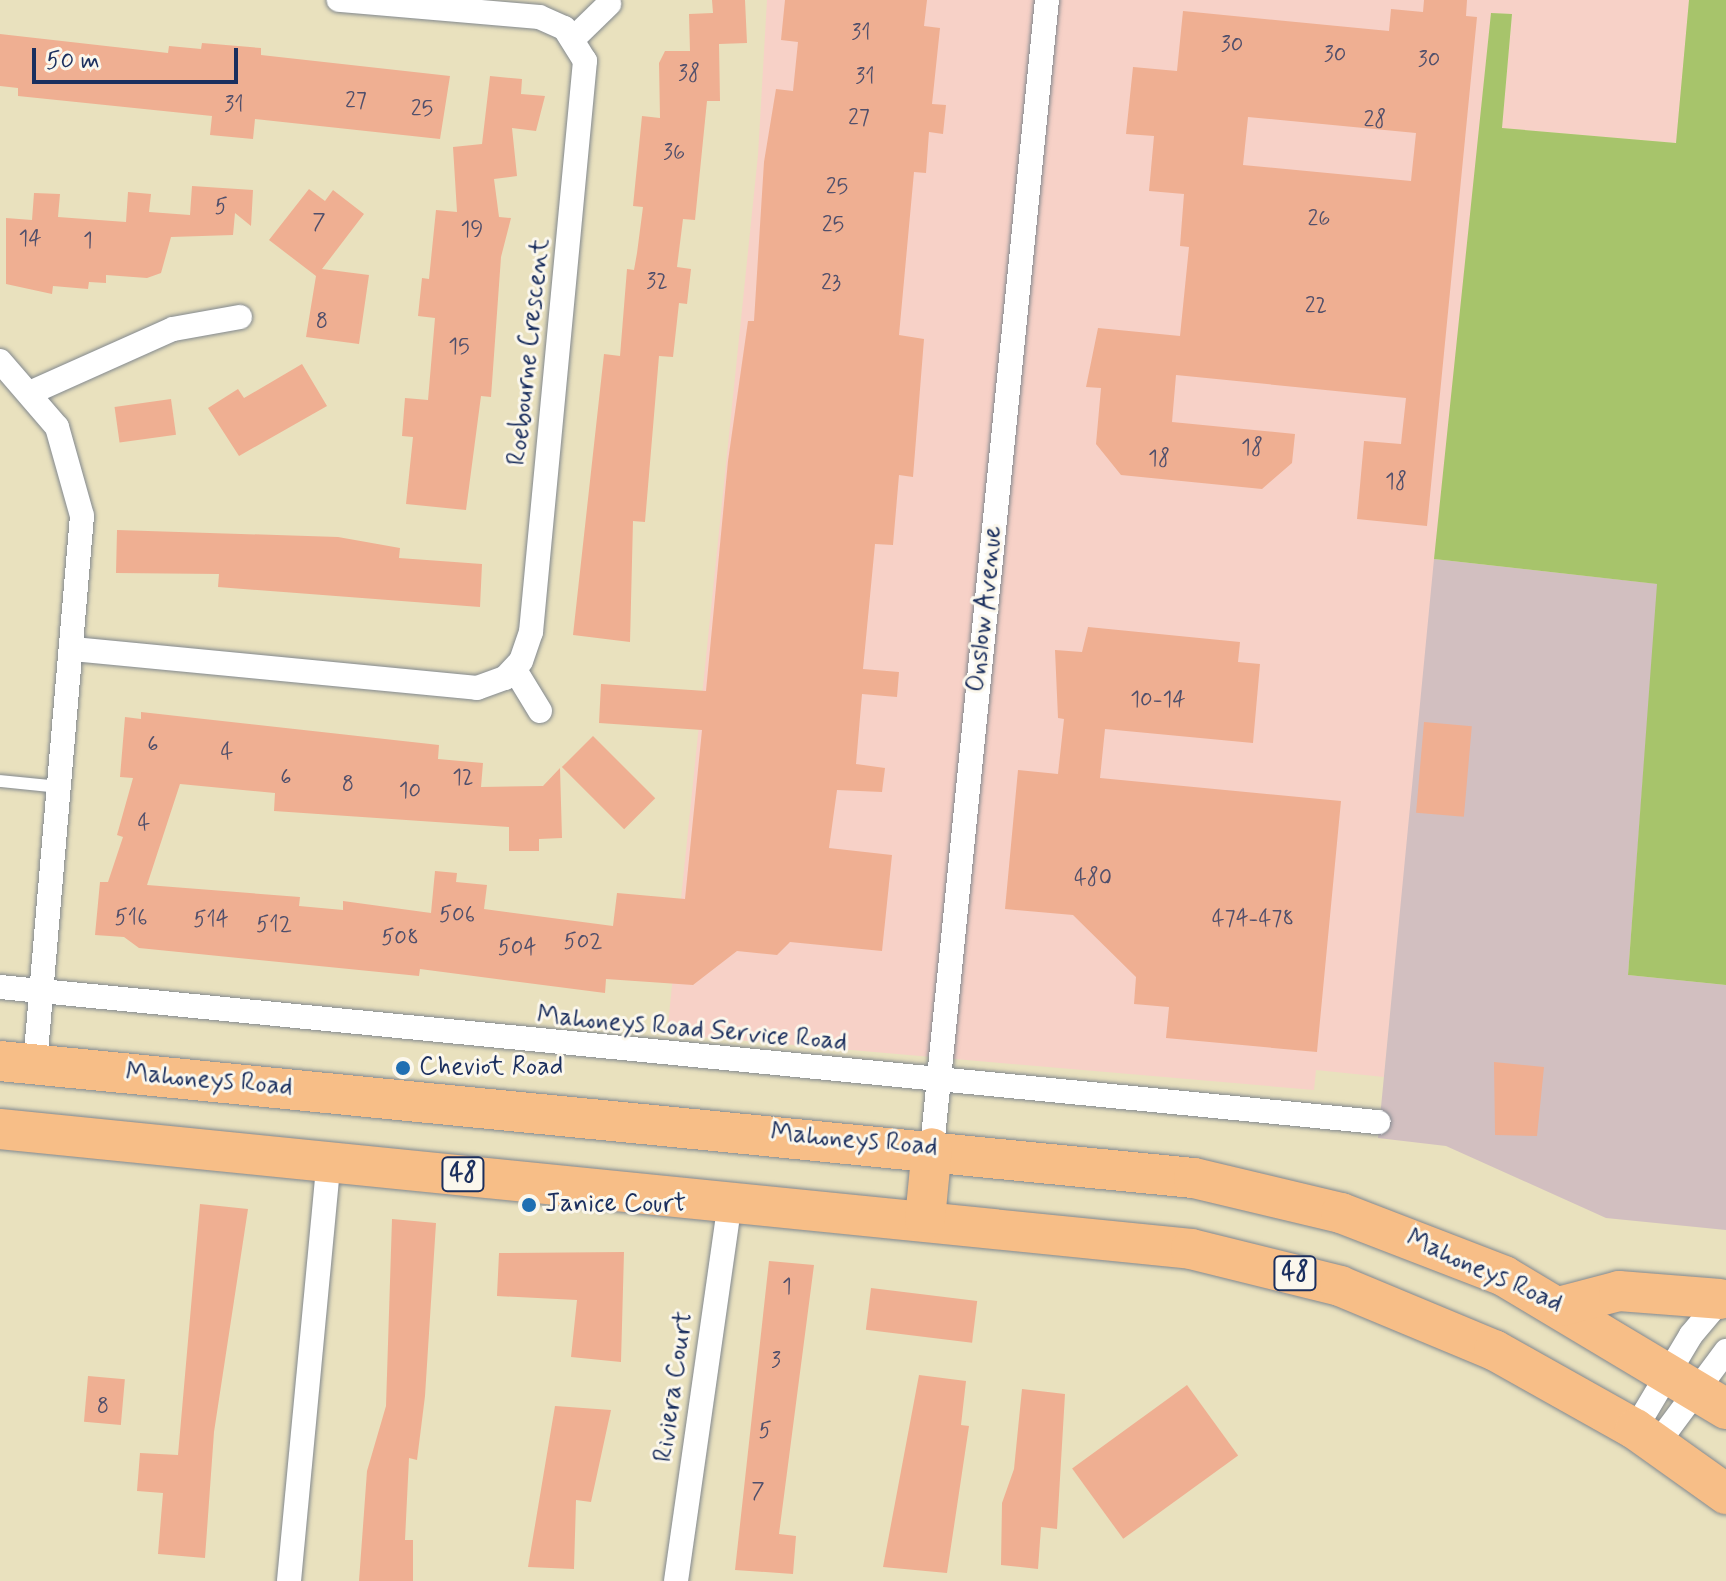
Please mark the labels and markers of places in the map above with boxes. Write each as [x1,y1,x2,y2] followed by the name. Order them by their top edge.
[419,1052,563,1084] place label: Cheviot Road
[394,1059,412,1077] marker: Cheviot Road
[545,1189,686,1221] place label: Janice Court
[520,1196,538,1214] marker: Janice Court

